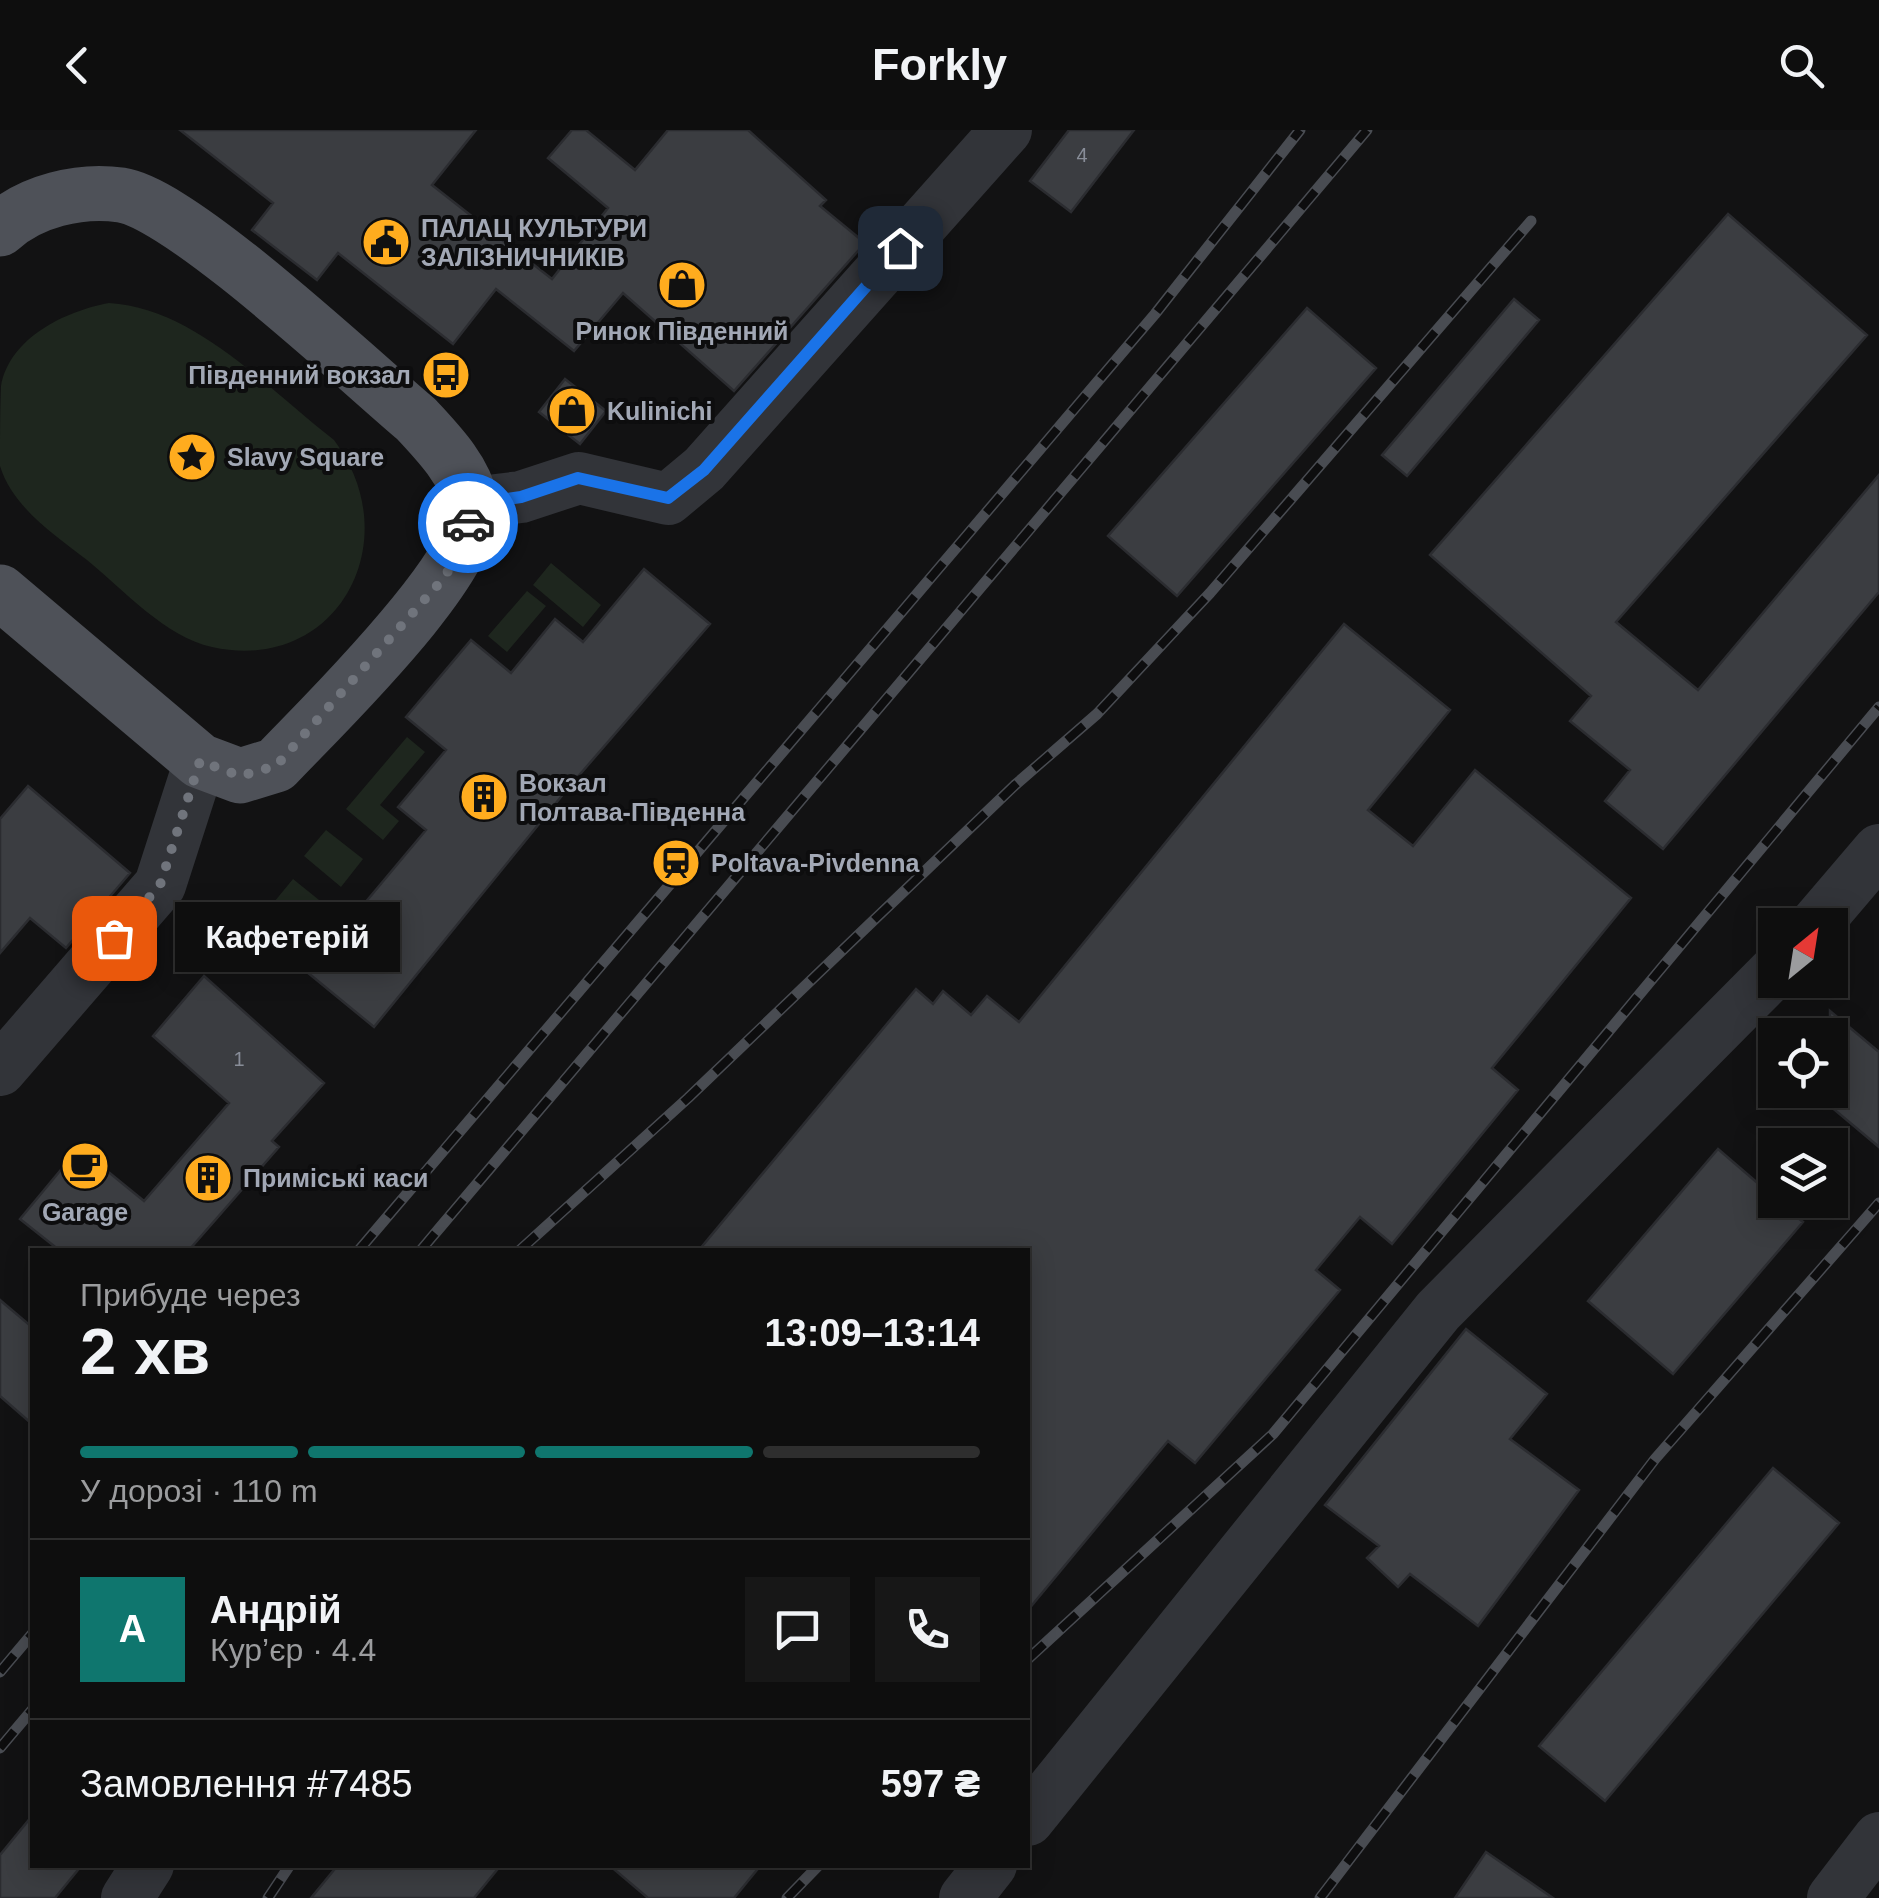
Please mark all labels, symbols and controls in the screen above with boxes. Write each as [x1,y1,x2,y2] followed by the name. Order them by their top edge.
[50,38,105,93] icon: back
[1774,38,1829,93] icon: search
[872,39,1007,90] text: Forkly
[1076,144,1088,166] house number: 4
[858,206,943,291] pin
[421,214,647,271] place label: ПАЛАЦ КУЛЬТУРИ ЗАЛIЗНИЧНИКIВ
[360,216,412,268] public building icon: ПАЛАЦ КУЛЬТУРИ ЗАЛIЗНИЧНИКIВ
[873,221,928,276] icon: home
[656,259,708,311] shop icon: Ринок Південний
[576,317,788,345] place label: Ринок Південний
[420,349,472,401] bus stop icon: Південний вокзал
[188,361,411,389] place label: Південний вокзал
[546,385,598,437] shop icon: Kulinichi
[607,397,713,425] place label: Kulinichi
[166,431,218,483] place icon: Slavy Square
[227,443,384,471] place label: Slavy Square
[418,473,518,573] courier
[441,496,496,551] icon: car
[519,769,746,826] place label: Вокзал Полтава-Південна
[458,771,510,823] building icon: Вокзал Полтава-Південна
[650,837,702,889] station icon: Poltava-Pivdenna
[711,849,920,877] place label: Poltava-Pivdenna
[72,896,157,981] pin
[174,903,399,973] callout: Кафетерій
[1758,908,1848,998] north arrow
[1758,908,1848,1218] map controls
[87,911,142,966] icon: bag
[205,919,370,955] text: Кафетерій
[1758,1018,1848,1108] button: locate
[233,1048,245,1070] house number: 1
[1758,1128,1848,1218] button: layers
[59,1140,111,1192] cafe icon: Garage
[182,1152,234,1204] building icon: Приміські каси
[243,1164,428,1192] place label: Приміські каси
[42,1198,128,1226] place label: Garage
[80,1277,301,1313] text: Прибуде через
[764,1312,980,1354] text: 13:09–13:14
[80,1315,210,1388] text: 2 хв
[80,1473,318,1509] text: У дорозі · 110 m
[745,1577,850,1682] button: chat
[875,1577,980,1682] button: phone
[210,1589,342,1631] text: Андрій
[119,1608,146,1650] text: А
[210,1632,376,1668] text: Кур’єр · 4.4
[80,1763,413,1805] text: Замовлення #7485
[881,1763,980,1805] text: 597 ₴

